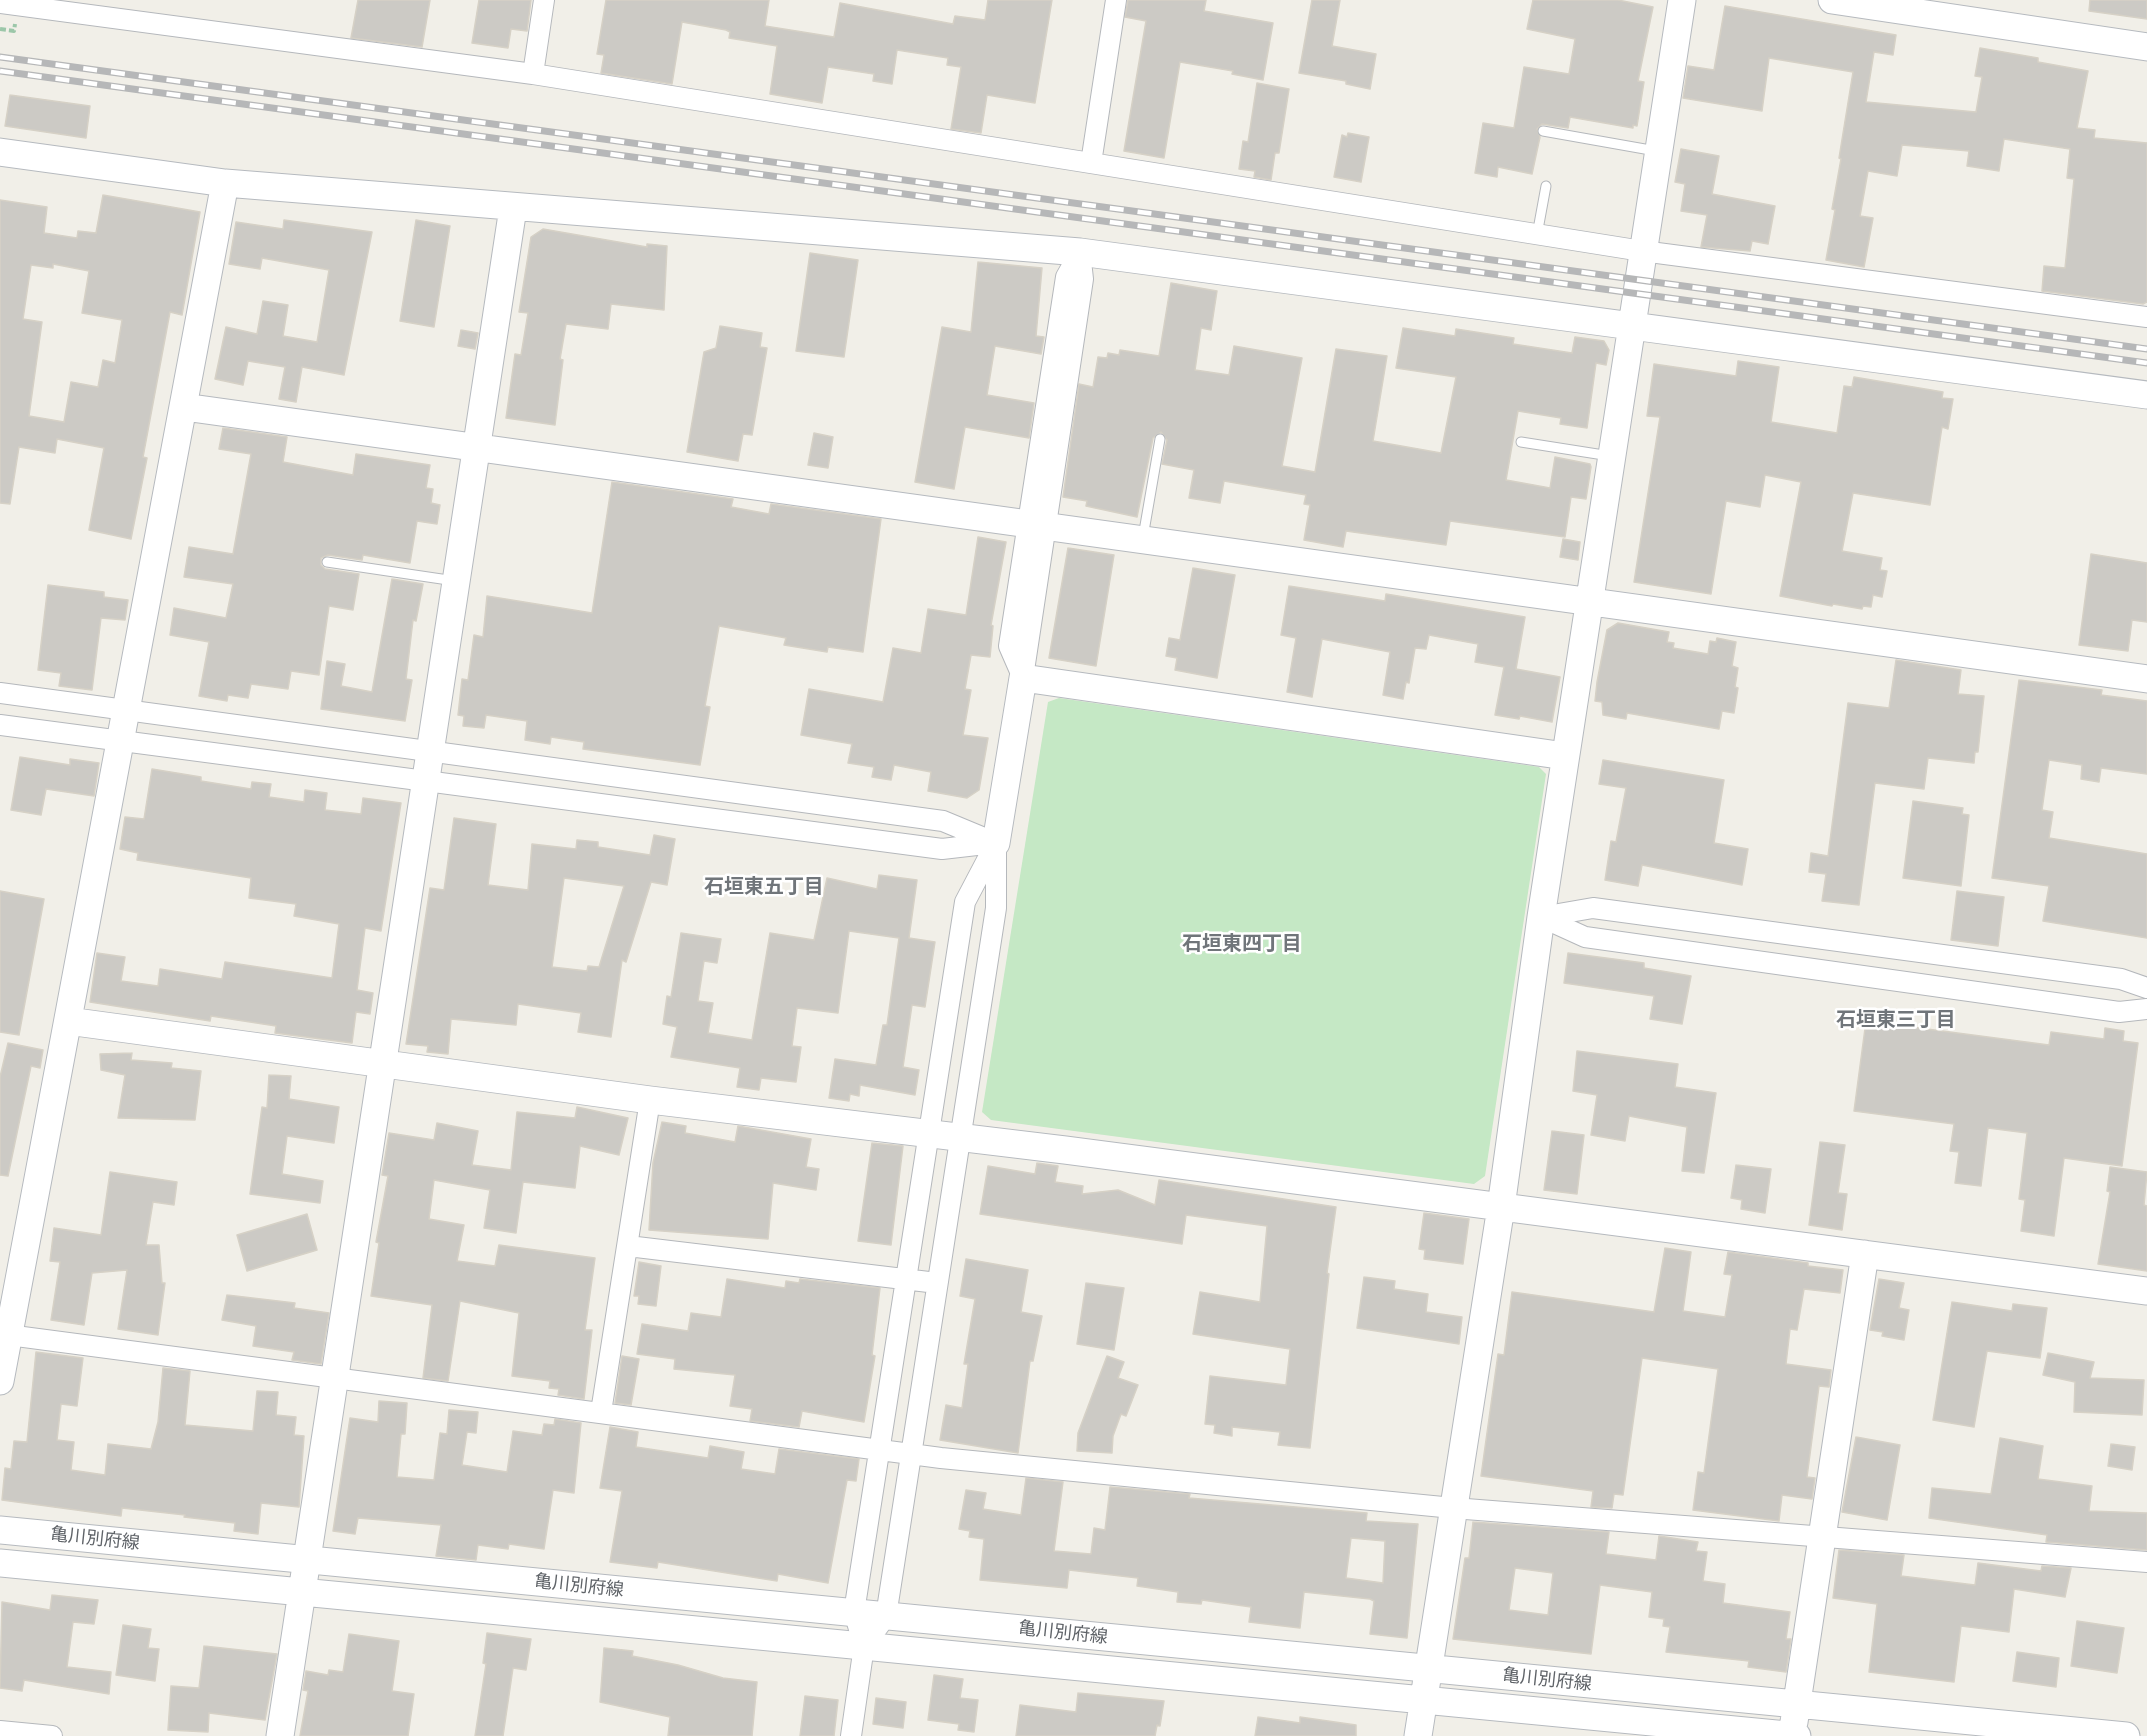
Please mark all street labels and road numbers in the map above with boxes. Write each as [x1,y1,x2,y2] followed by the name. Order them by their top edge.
[49,1524,141,1554] street label: 亀川別府線
[533,1571,625,1601] street label: 亀川別府線
[1017,1618,1109,1648] street label: 亀川別府線
[1501,1665,1593,1695] street label: 亀川別府線

